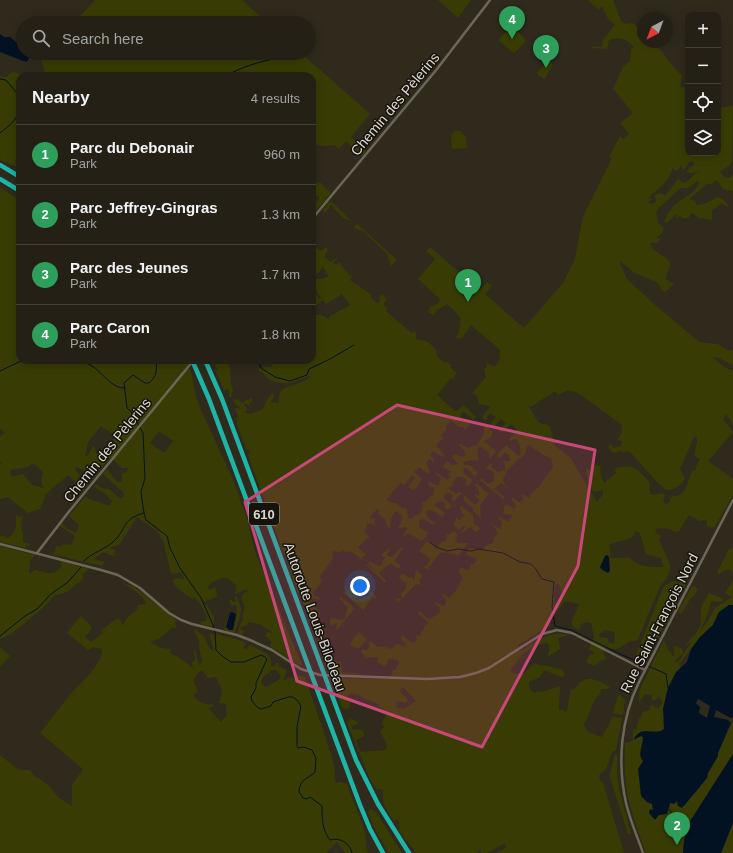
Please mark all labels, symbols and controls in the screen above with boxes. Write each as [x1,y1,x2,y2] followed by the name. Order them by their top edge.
[499,6,525,39] pin: 4
[637,12,673,48] north arrow
[685,12,721,156] map controls
[685,12,721,48] button: +
[16,16,316,60] search box
[30,27,52,49] icon: search
[62,30,144,47] text: Search here
[533,35,559,68] pin: 3
[685,48,721,84] button: −
[347,49,443,159] street label: Chemin des Pèlerins
[685,84,721,120] button: locate
[32,88,90,107] text: Nearby
[251,91,300,106] text: 4 results
[685,120,721,156] button: layers
[70,139,194,156] text: Parc du Debonair
[41,147,49,162] text: 1
[264,147,300,162] text: 960 m
[70,156,97,171] text: Park
[70,199,218,216] text: Parc Jeffrey-Gingras
[41,207,49,222] text: 2
[261,207,300,222] text: 1.3 km
[70,216,97,231] text: Park
[70,259,188,276] text: Parc des Jeunes
[41,267,49,282] text: 3
[261,267,300,282] text: 1.7 km
[455,269,481,302] pin: 1
[70,276,97,291] text: Park
[70,319,150,336] text: Parc Caron
[41,327,49,342] text: 4
[261,327,300,342] text: 1.8 km
[70,336,97,351] text: Park
[60,395,154,505] street label: Chemin des Pèlerins
[249,503,279,525] road number: 610
[281,540,349,694] street label: Autoroute Louis-Bilodeau
[617,551,701,695] street label: Rue Saint-François Nord
[350,576,370,596] your location
[664,812,690,845] pin: 2

